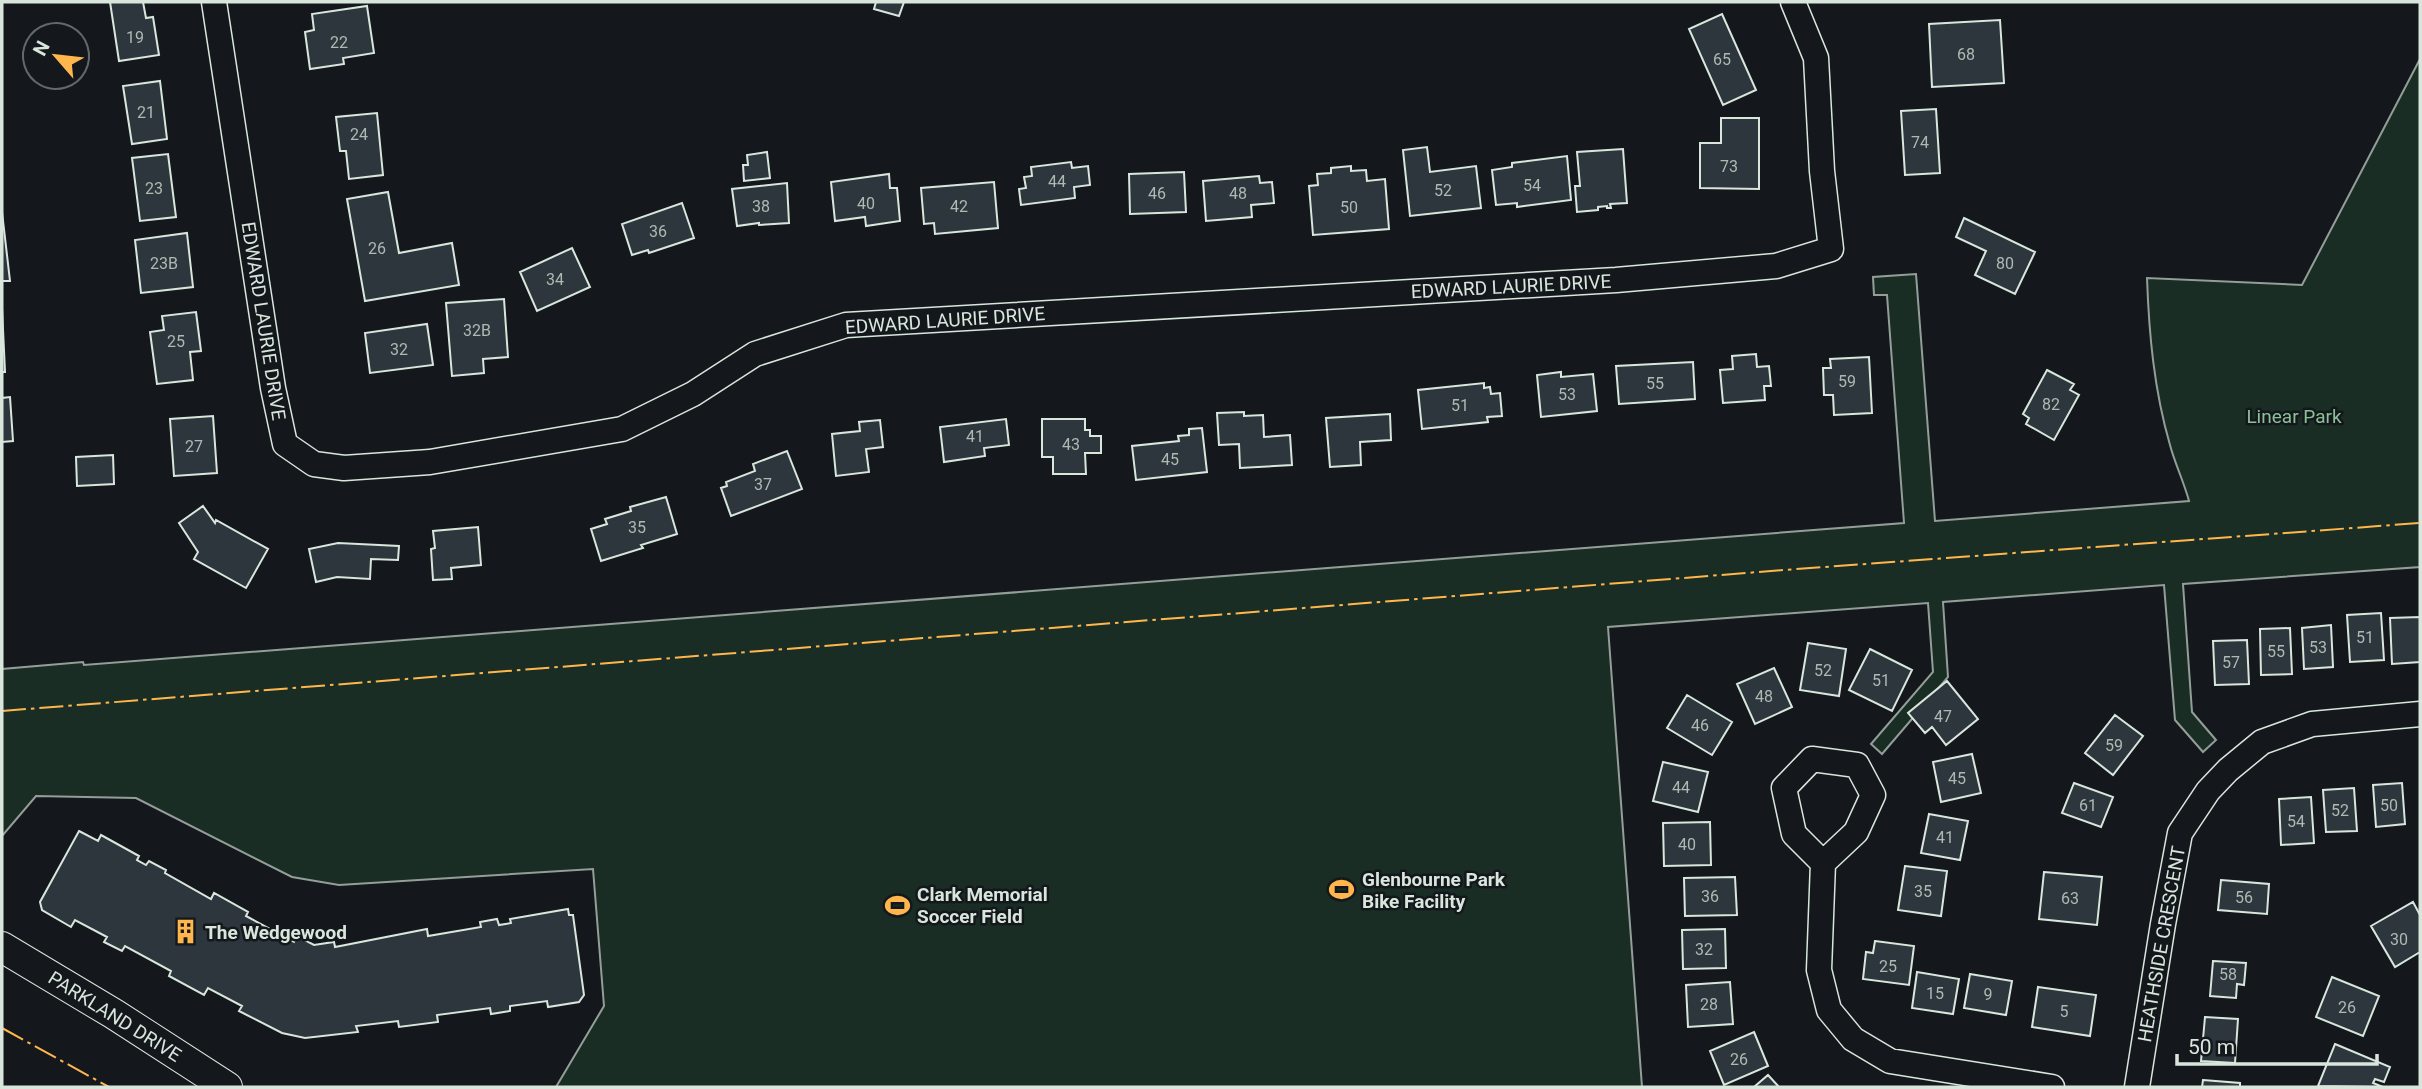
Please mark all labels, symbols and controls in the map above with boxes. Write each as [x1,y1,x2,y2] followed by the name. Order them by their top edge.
[21,21,91,91] north arrow
[126,28,144,47] house number: 19
[330,33,348,52] house number: 22
[28,37,55,60] text: N
[1957,45,1975,64] house number: 68
[1713,50,1731,69] house number: 65
[137,103,155,122] house number: 21
[350,125,368,144] house number: 24
[1911,133,1929,152] house number: 74
[1720,157,1738,176] house number: 73
[1048,172,1066,191] house number: 44
[1523,176,1541,195] house number: 54
[145,179,163,198] house number: 23
[1434,181,1452,200] house number: 52
[1148,184,1166,203] house number: 46
[1229,184,1247,203] house number: 48
[857,194,875,213] house number: 40
[752,197,770,216] house number: 38
[950,197,968,216] house number: 42
[1340,198,1358,217] house number: 50
[236,220,291,422] street label: EDWARD LAURIE DRIVE
[649,222,667,241] house number: 36
[368,239,386,258] house number: 26
[150,254,178,273] house number: 23B
[1996,254,2014,273] house number: 80
[546,270,564,289] house number: 34
[1410,270,1612,303] street label: EDWARD LAURIE DRIVE
[844,302,1046,339] street label: EDWARD LAURIE DRIVE
[463,321,491,340] house number: 32B
[167,332,185,351] house number: 25
[390,340,408,359] house number: 32
[1838,372,1856,391] house number: 59
[1646,374,1664,393] house number: 55
[1558,385,1576,404] house number: 53
[2042,395,2060,414] house number: 82
[1451,396,1469,415] house number: 51
[2246,405,2342,428] park label: Linear Park
[966,427,984,446] house number: 41
[1062,435,1080,454] house number: 43
[185,437,203,456] house number: 27
[1161,450,1179,469] house number: 45
[754,475,772,494] house number: 37
[628,518,646,537] house number: 35
[2356,628,2374,647] house number: 51
[2309,638,2327,657] house number: 53
[2267,642,2285,661] house number: 55
[2222,653,2240,672] house number: 57
[1814,661,1832,680] house number: 52
[1872,671,1890,690] house number: 51
[1755,687,1773,706] house number: 48
[1934,707,1952,726] house number: 47
[1691,716,1709,735] house number: 46
[2105,736,2123,755] house number: 59
[1948,769,1966,788] house number: 45
[1672,778,1690,797] house number: 44
[2079,796,2097,815] house number: 61
[2380,796,2398,815] house number: 50
[2331,801,2349,820] house number: 52
[2287,812,2305,831] house number: 54
[1936,828,1954,847] house number: 41
[1678,835,1696,854] house number: 40
[2133,844,2190,1044] street label: HEATHSIDE CRESCENT
[1362,868,1506,913] place label: Glenbourne Park Bike Facility
[1328,876,1356,904] sports icon: Glenbourne Park Bike Facility
[1914,882,1932,901] house number: 35
[917,883,1048,928] place label: Clark Memorial Soccer Field
[1701,887,1719,906] house number: 36
[2235,888,2253,907] house number: 56
[2061,889,2079,908] house number: 63
[883,891,911,919] sports icon: Clark Memorial Soccer Field
[171,918,199,946] building icon: The Wedgewood
[205,921,347,944] place label: The Wedgewood
[2390,930,2408,949] house number: 30
[1695,940,1713,959] house number: 32
[1879,957,1897,976] house number: 25
[2219,965,2237,984] house number: 58
[44,966,186,1067] street label: PARKLAND DRIVE
[1926,984,1944,1003] house number: 15
[1984,985,1993,1004] house number: 9
[1700,995,1718,1014] house number: 28
[2338,998,2356,1017] house number: 26
[2060,1002,2069,1021] house number: 5
[2177,1023,2376,1066] scale bar
[2188,1035,2235,1059] text: 50 m
[1730,1050,1748,1069] house number: 26

